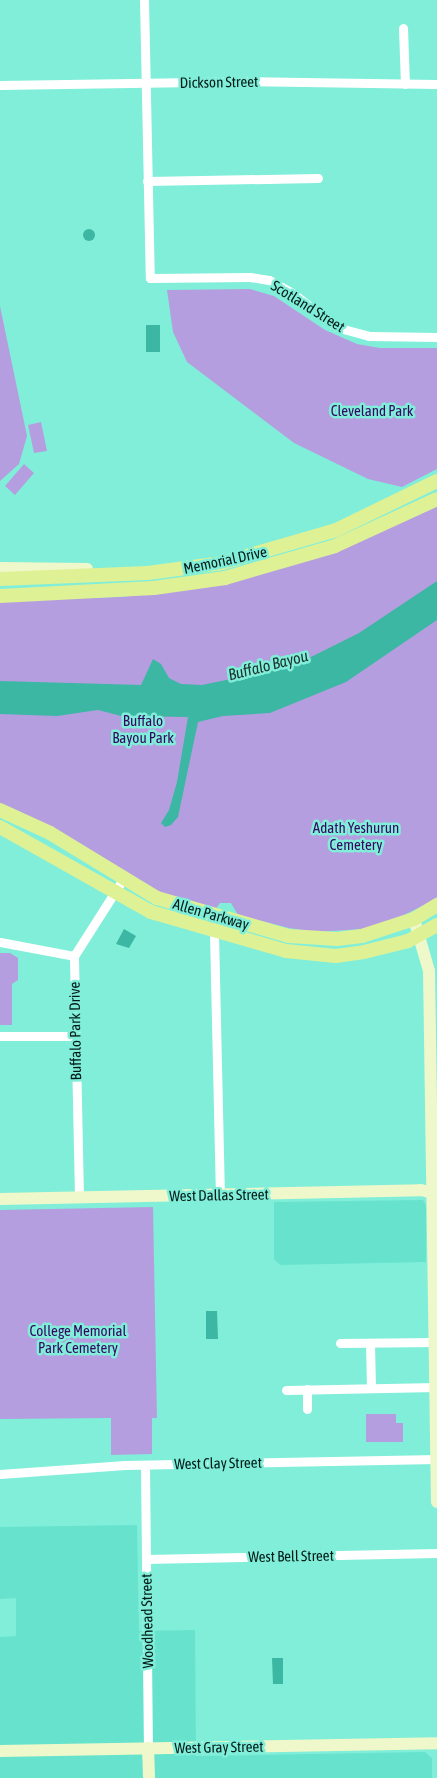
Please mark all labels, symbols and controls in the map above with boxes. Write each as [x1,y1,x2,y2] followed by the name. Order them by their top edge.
[180,72,258,92] street label: Dickson Street
[268,276,348,336] street label: Scotland Street
[331,402,413,420] park label: Cleveland Park
[182,542,268,578] street label: Memorial Drive
[226,646,310,684] water label: Buffalo Bayou
[112,711,174,746] park label: Buffalo Bayou Park
[313,818,399,853] park label: Adath Yeshurun Cemetery
[171,895,251,933] street label: Allen Parkway
[65,982,85,1080] street label: Buffalo Park Drive
[169,1185,269,1205] street label: West Dallas Street
[30,1321,126,1356] park label: College Memorial Park Cemetery
[174,1453,262,1473] street label: West Clay Street
[248,1546,334,1566] street label: West Bell Street
[137,1573,157,1669] street label: Woodhead Street
[174,1737,264,1757] street label: West Gray Street

